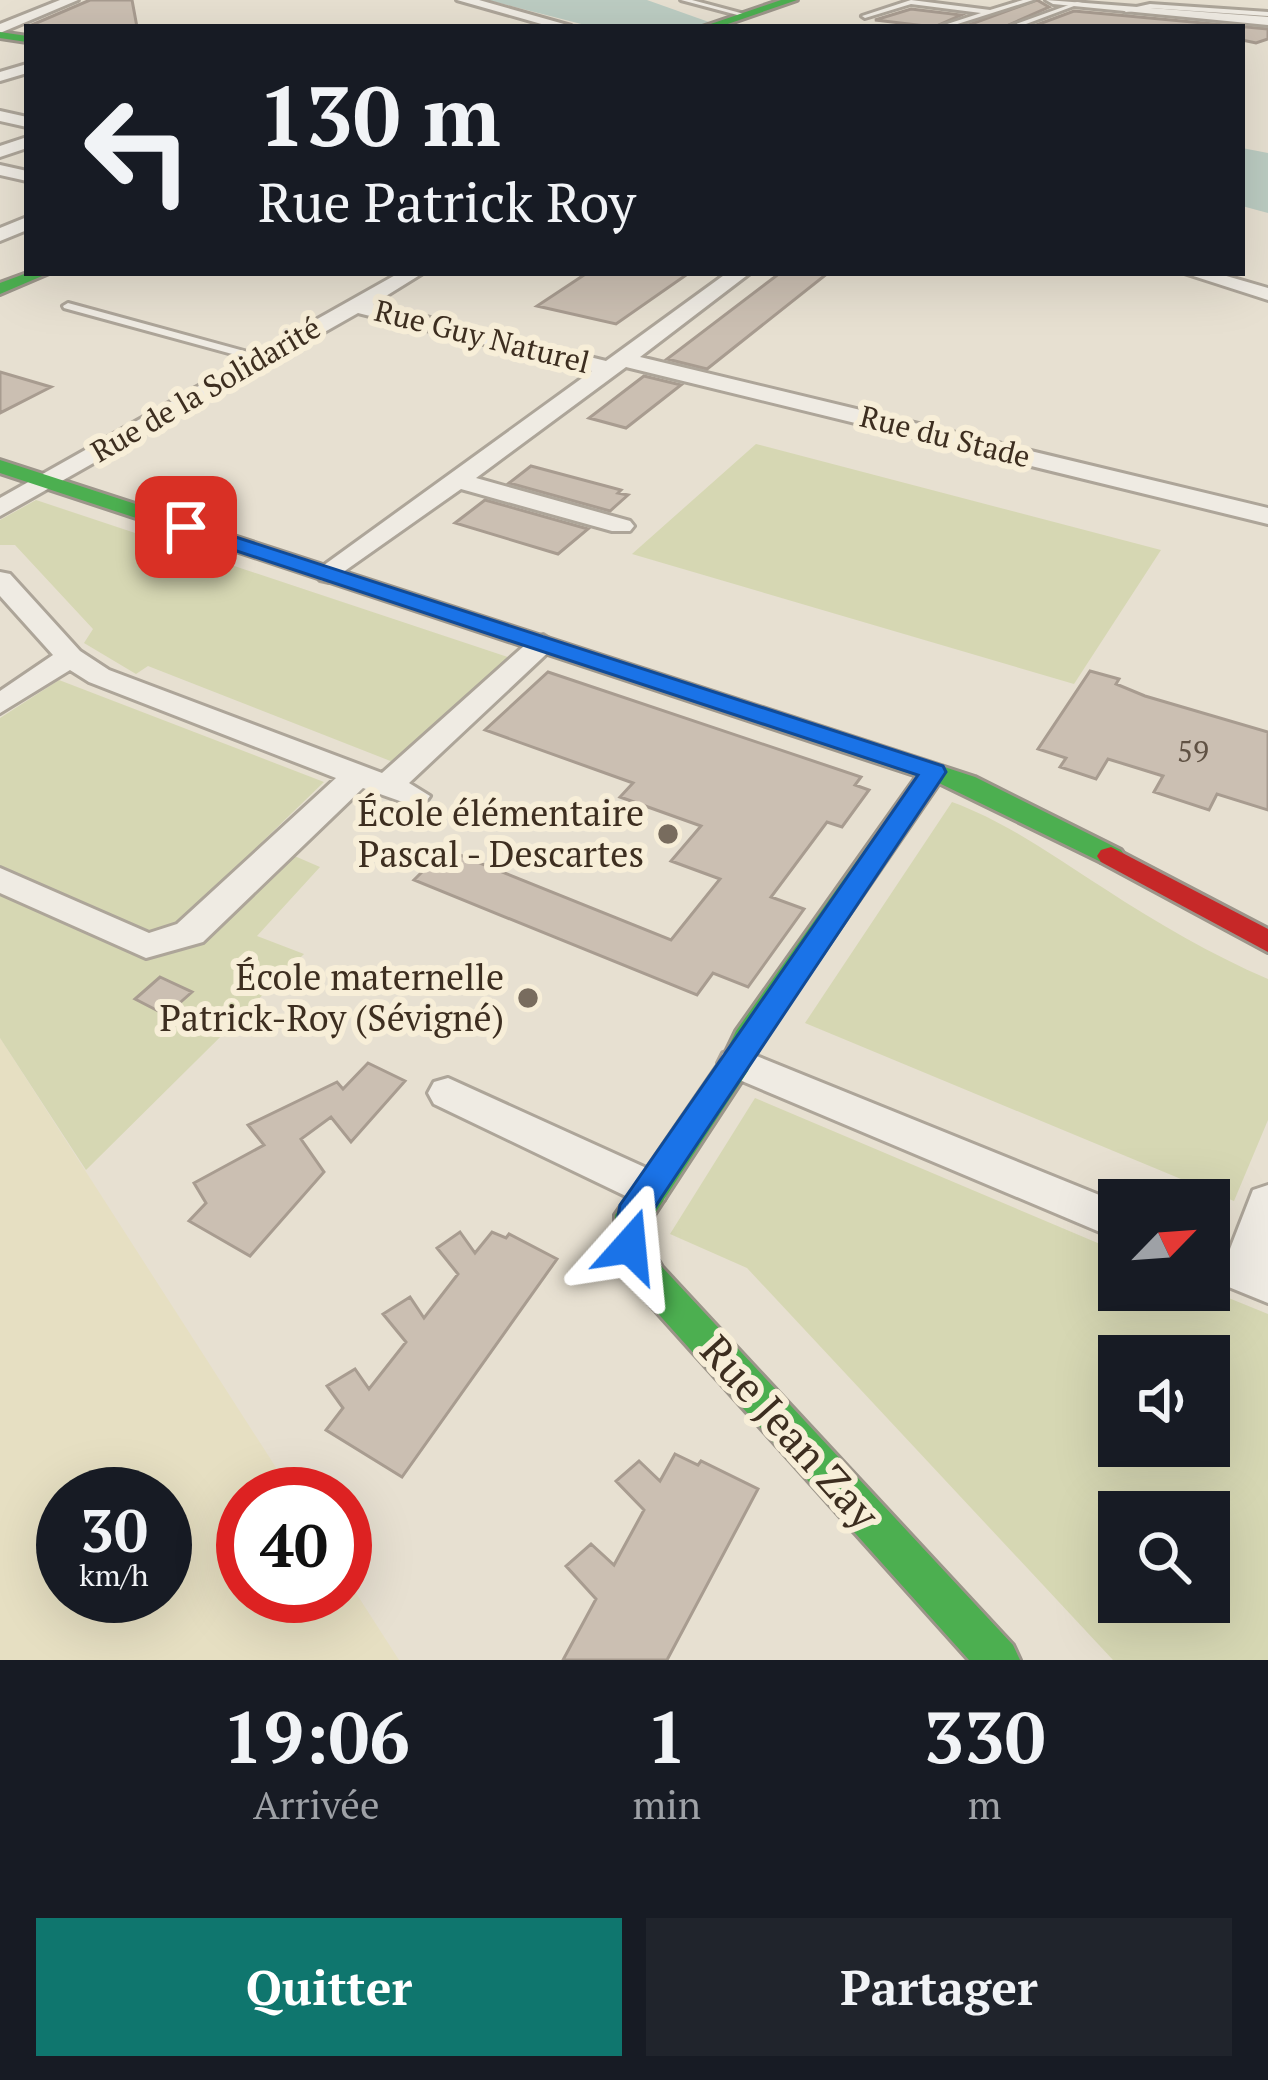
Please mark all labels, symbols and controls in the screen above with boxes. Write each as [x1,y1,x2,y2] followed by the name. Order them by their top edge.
[258,59,501,170] text: 130 m
[60,72,216,228] icon: left
[258,166,636,237] text: Rue Patrick Roy
[371,290,594,382] street label: Rue Guy Naturel
[84,307,327,471] street label: Rue de la Solidarité
[856,396,1034,476] street label: Rue du Stade
[135,476,237,578] pin
[153,494,219,560] icon: arrive
[1177,731,1209,771] house number: 59
[357,789,644,877] place label: École élémentaire Pascal - Descartes
[655,821,681,847] marker: École élémentaire Pascal - Descartes
[159,953,504,1041] place label: École maternelle Patrick-Roy (Sévigné)
[515,985,541,1011] marker: École maternelle Patrick-Roy (Sévigné)
[1098,1179,1230,1311] north arrow
[1098,1179,1230,1623] map controls
[567,1183,693,1309] position arrow
[689,1323,893,1541] street label: Rue Jean Zay
[1098,1335,1230,1467] button: sound
[216,1467,372,1623] speed limit sign: 40
[80,1490,148,1569] text: 30
[1098,1491,1230,1623] button: search
[79,1555,149,1595] text: km/h
[222,1688,410,1784] text: 19:06
[646,1688,687,1784] text: 1
[923,1688,1045,1784] text: 330
[253,1778,380,1830] text: Arrivée
[632,1778,701,1830] text: min
[968,1778,1001,1830] text: m
[36,1918,622,2056] button: Quitter
[646,1918,1232,2056] button: Partager

